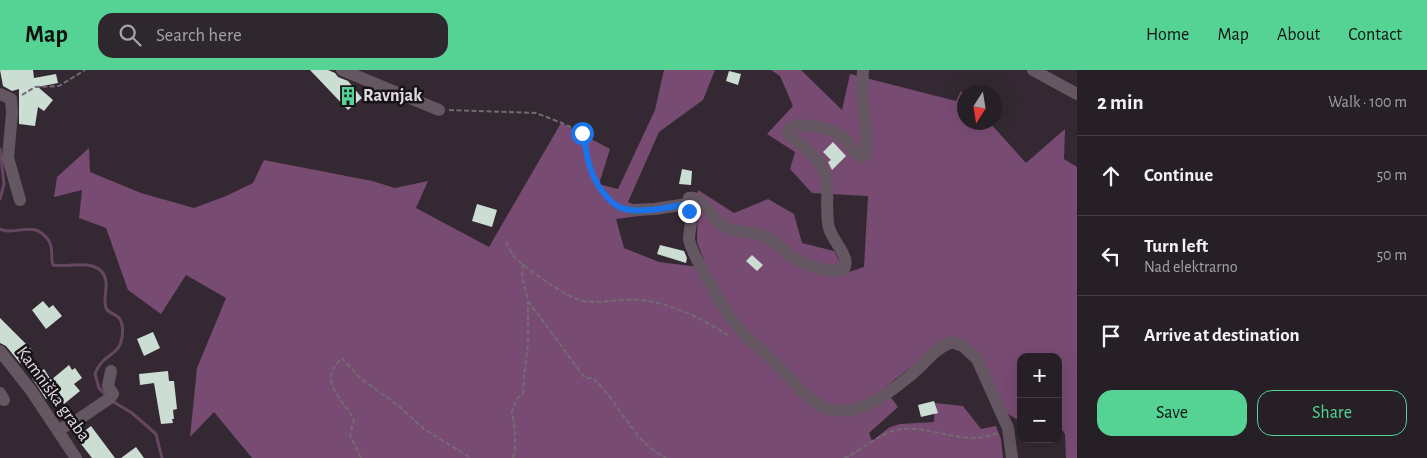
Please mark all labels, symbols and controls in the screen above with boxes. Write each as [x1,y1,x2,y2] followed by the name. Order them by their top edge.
[98,13,448,58] search box
[116,21,144,49] icon: search
[25,23,68,47] text: Map
[156,26,242,45] text: Search here
[1146,26,1189,44] text: Home
[1217,26,1249,44] text: Map
[1277,26,1320,44] text: About
[1348,26,1402,44] text: Contact
[337,85,359,107] building icon: Ravnjak
[957,85,1002,130] north arrow
[363,87,422,105] place label: Ravnjak
[1097,92,1144,113] text: 2 min
[1328,94,1407,110] text: Walk · 100 m
[571,122,594,145] route start
[1097,162,1125,190] icon: ahead
[1144,166,1213,185] text: Continue
[1376,167,1407,183] text: 50 m
[678,200,701,223] route end
[1144,237,1208,256] text: Turn left
[1097,242,1125,270] icon: left
[1376,247,1407,263] text: 50 m
[1144,259,1238,275] text: Nad elektrarno
[1097,322,1125,350] icon: arrive
[1144,326,1300,345] text: Arrive at destination
[13,344,93,444] street label: Kamniška graba
[1017,353,1062,443] map controls
[1017,353,1062,398] button: +
[1097,390,1247,436] button: Save
[1257,390,1407,436] button: Share
[1017,398,1062,443] button: −

